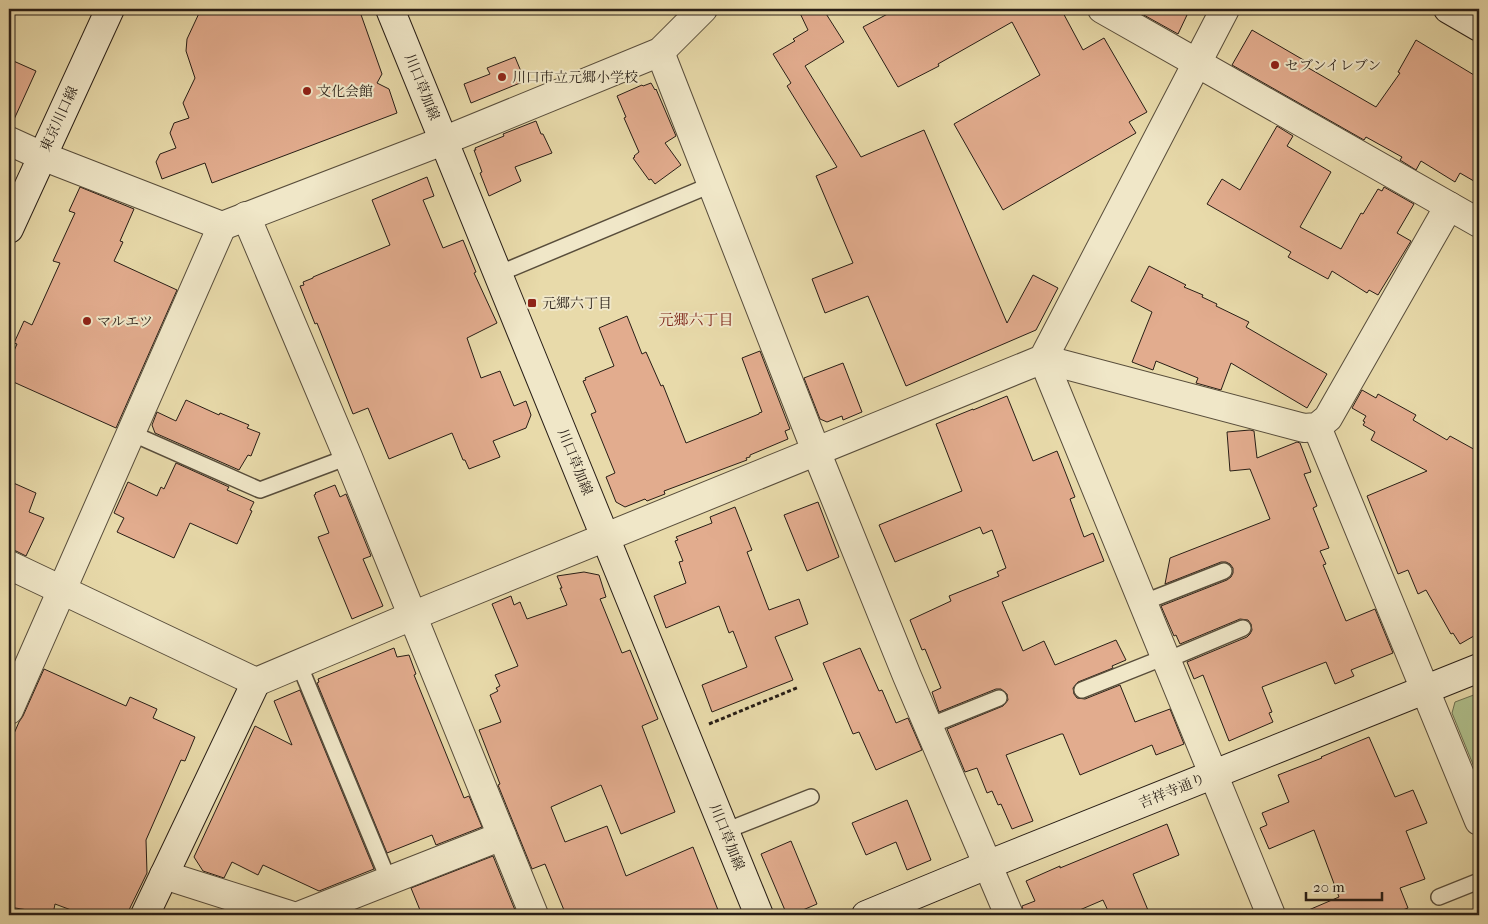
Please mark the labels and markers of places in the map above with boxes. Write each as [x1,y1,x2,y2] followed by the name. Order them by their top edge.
[1285,57,1381,74] place label: セブンイレブン
[1269,59,1281,71] marker: セブンイレブン
[512,69,638,86] place label: 川口市立元郷小学校
[496,71,508,83] marker: 川口市立元郷小学校
[317,83,373,100] place label: 文化会館
[301,85,313,97] marker: 文化会館
[542,295,612,312] place label: 元郷六丁目
[526,297,538,309] marker: 元郷六丁目
[97,313,153,330] place label: マルエツ
[81,315,93,327] marker: マルエツ

